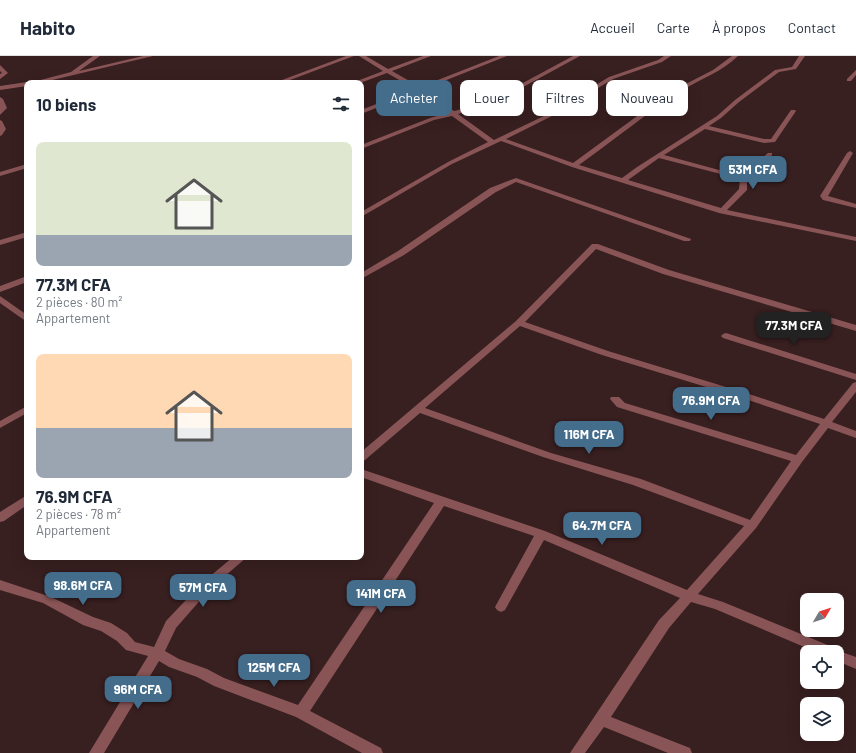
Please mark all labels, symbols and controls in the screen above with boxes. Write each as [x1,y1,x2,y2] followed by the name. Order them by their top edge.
[20,16,75,39] text: Habito
[590,19,635,36] text: Accueil
[657,19,690,36] text: Carte
[712,19,766,36] text: À propos
[788,19,836,36] text: Contact
[376,80,452,116] chip: Acheter
[460,80,524,116] chip: Louer
[532,80,598,116] chip: Filtres
[606,80,688,116] chip: Nouveau
[330,93,352,115] icon: filters
[36,94,96,114] text: 10 biens
[716,156,790,190] pin: 53M CFA
[729,161,777,177] text: 53M CFA
[158,168,230,240] icon: home
[36,274,111,294] text: 77.3M CFA
[36,294,122,310] text: 2 pièces · 80 m²
[36,310,111,326] text: Appartement
[748,312,840,346] pin: 77.3M CFA
[765,317,823,333] text: 77.3M CFA
[158,380,230,452] icon: home
[665,387,757,421] pin: 76.9M CFA
[682,392,740,408] text: 76.9M CFA
[548,421,630,455] pin: 116M CFA
[563,426,615,442] text: 116M CFA
[36,486,113,506] text: 76.9M CFA
[36,506,121,522] text: 2 pièces · 78 m²
[556,512,648,546] pin: 64.7M CFA
[572,517,632,533] text: 64.7M CFA
[36,522,111,538] text: Appartement
[37,572,129,606] pin: 98.6M CFA
[166,574,240,608] pin: 57M CFA
[53,577,113,593] text: 98.6M CFA
[179,579,227,595] text: 57M CFA
[340,580,422,614] pin: 141M CFA
[356,585,406,601] text: 141M CFA
[800,593,844,637] north arrow
[800,593,844,741] map controls
[800,645,844,689] button: locate
[233,654,315,688] pin: 125M CFA
[247,659,301,675] text: 125M CFA
[101,676,175,710] pin: 96M CFA
[114,681,162,697] text: 96M CFA
[800,697,844,741] button: layers

